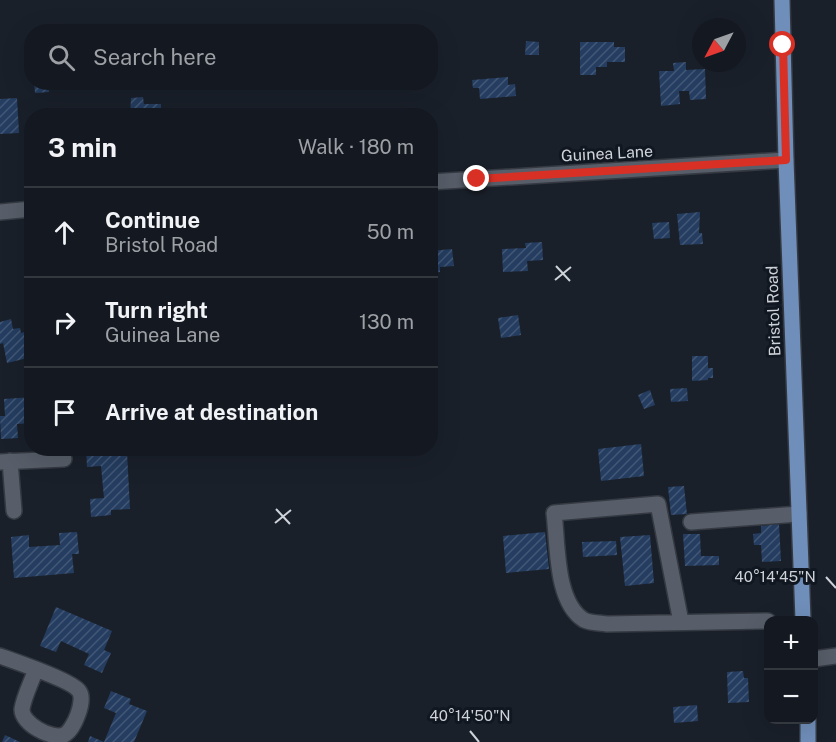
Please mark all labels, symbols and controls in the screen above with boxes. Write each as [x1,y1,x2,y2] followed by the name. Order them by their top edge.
[692,18,746,72] north arrow
[24,24,438,90] search box
[769,31,795,57] route start
[45,41,78,74] icon: search
[93,44,217,70] text: Search here
[48,132,117,163] text: 3 min
[298,135,414,159] text: Walk · 180 m
[560,142,654,165] street label: Guinea Lane
[463,165,489,191] route end
[105,207,200,233] text: Continue
[48,216,81,249] icon: ahead
[367,220,414,244] text: 50 m
[105,233,218,257] text: Bristol Road
[762,265,785,357] street label: Bristol Road
[105,297,208,323] text: Turn right
[48,306,81,339] icon: right
[359,310,414,334] text: 130 m
[105,323,220,347] text: Guinea Lane
[48,396,81,429] icon: arrive
[105,399,318,425] text: Arrive at destination
[734,568,816,585] text: 40°14'45"N
[764,616,818,724] map controls
[764,616,818,670] button: +
[764,670,818,724] button: −
[429,707,511,724] text: 40°14'50"N

